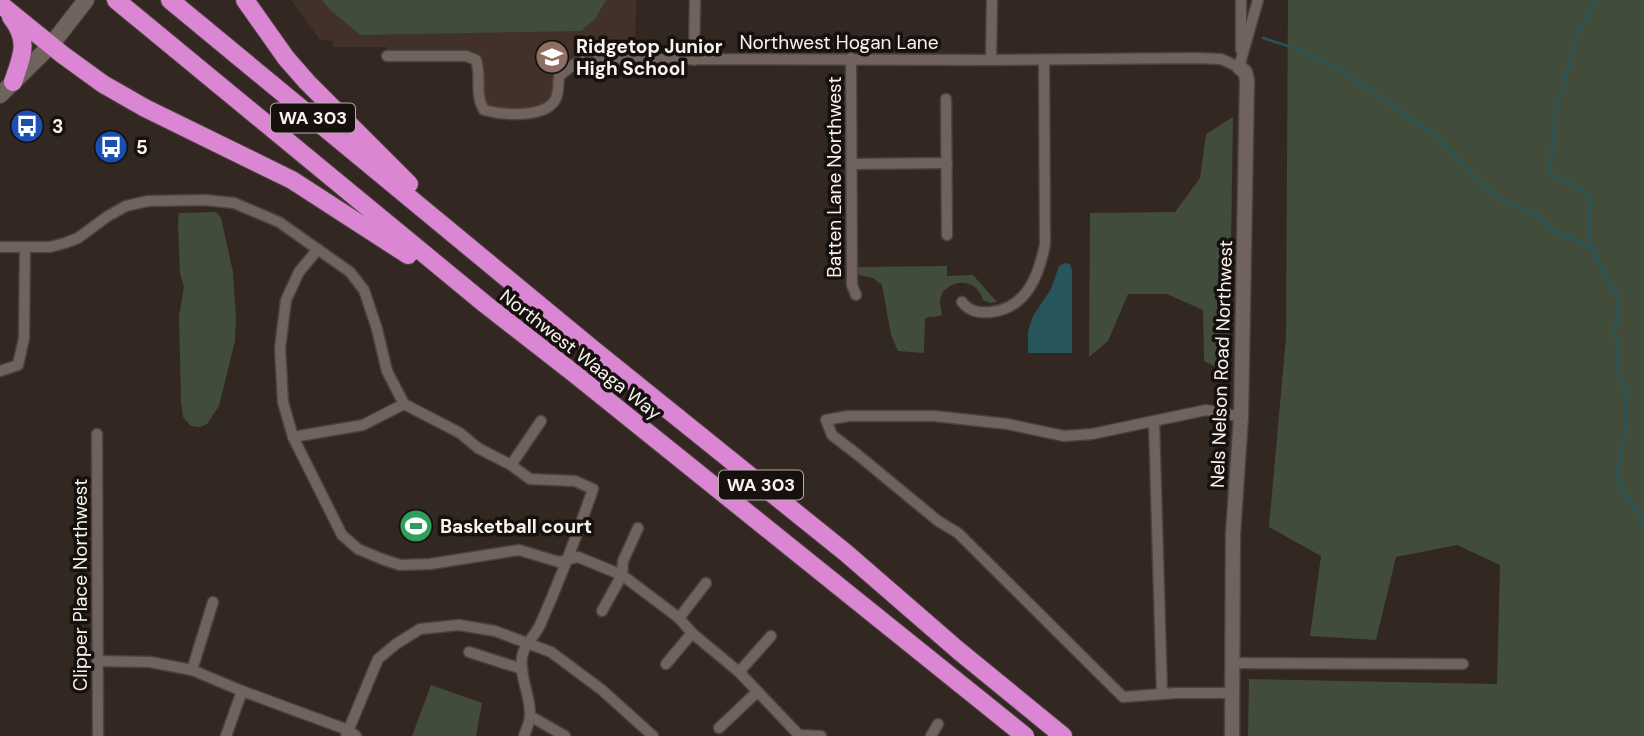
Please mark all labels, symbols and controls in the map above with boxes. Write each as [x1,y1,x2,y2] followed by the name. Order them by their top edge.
[739,30,939,55] street label: Northwest Hogan Lane
[576,34,723,81] place label: Ridgetop Junior High School
[533,38,571,76] school or university icon: Ridgetop Junior High School
[822,76,847,278] street label: Batten Lane Northwest
[271,104,355,132] road number: WA 303
[8,107,46,145] bus stop icon: 3
[52,114,63,139] place label: 3
[92,128,130,166] bus stop icon: 5
[136,135,148,160] place label: 5
[1205,240,1238,489] street label: Nels Nelson Road Northwest
[495,283,667,426] street label: Northwest Waaga Way
[719,471,803,500] road number: WA 303
[68,479,93,691] street label: Clipper Place Northwest
[397,507,435,545] sports icon: Basketball court
[440,514,592,539] place label: Basketball court

